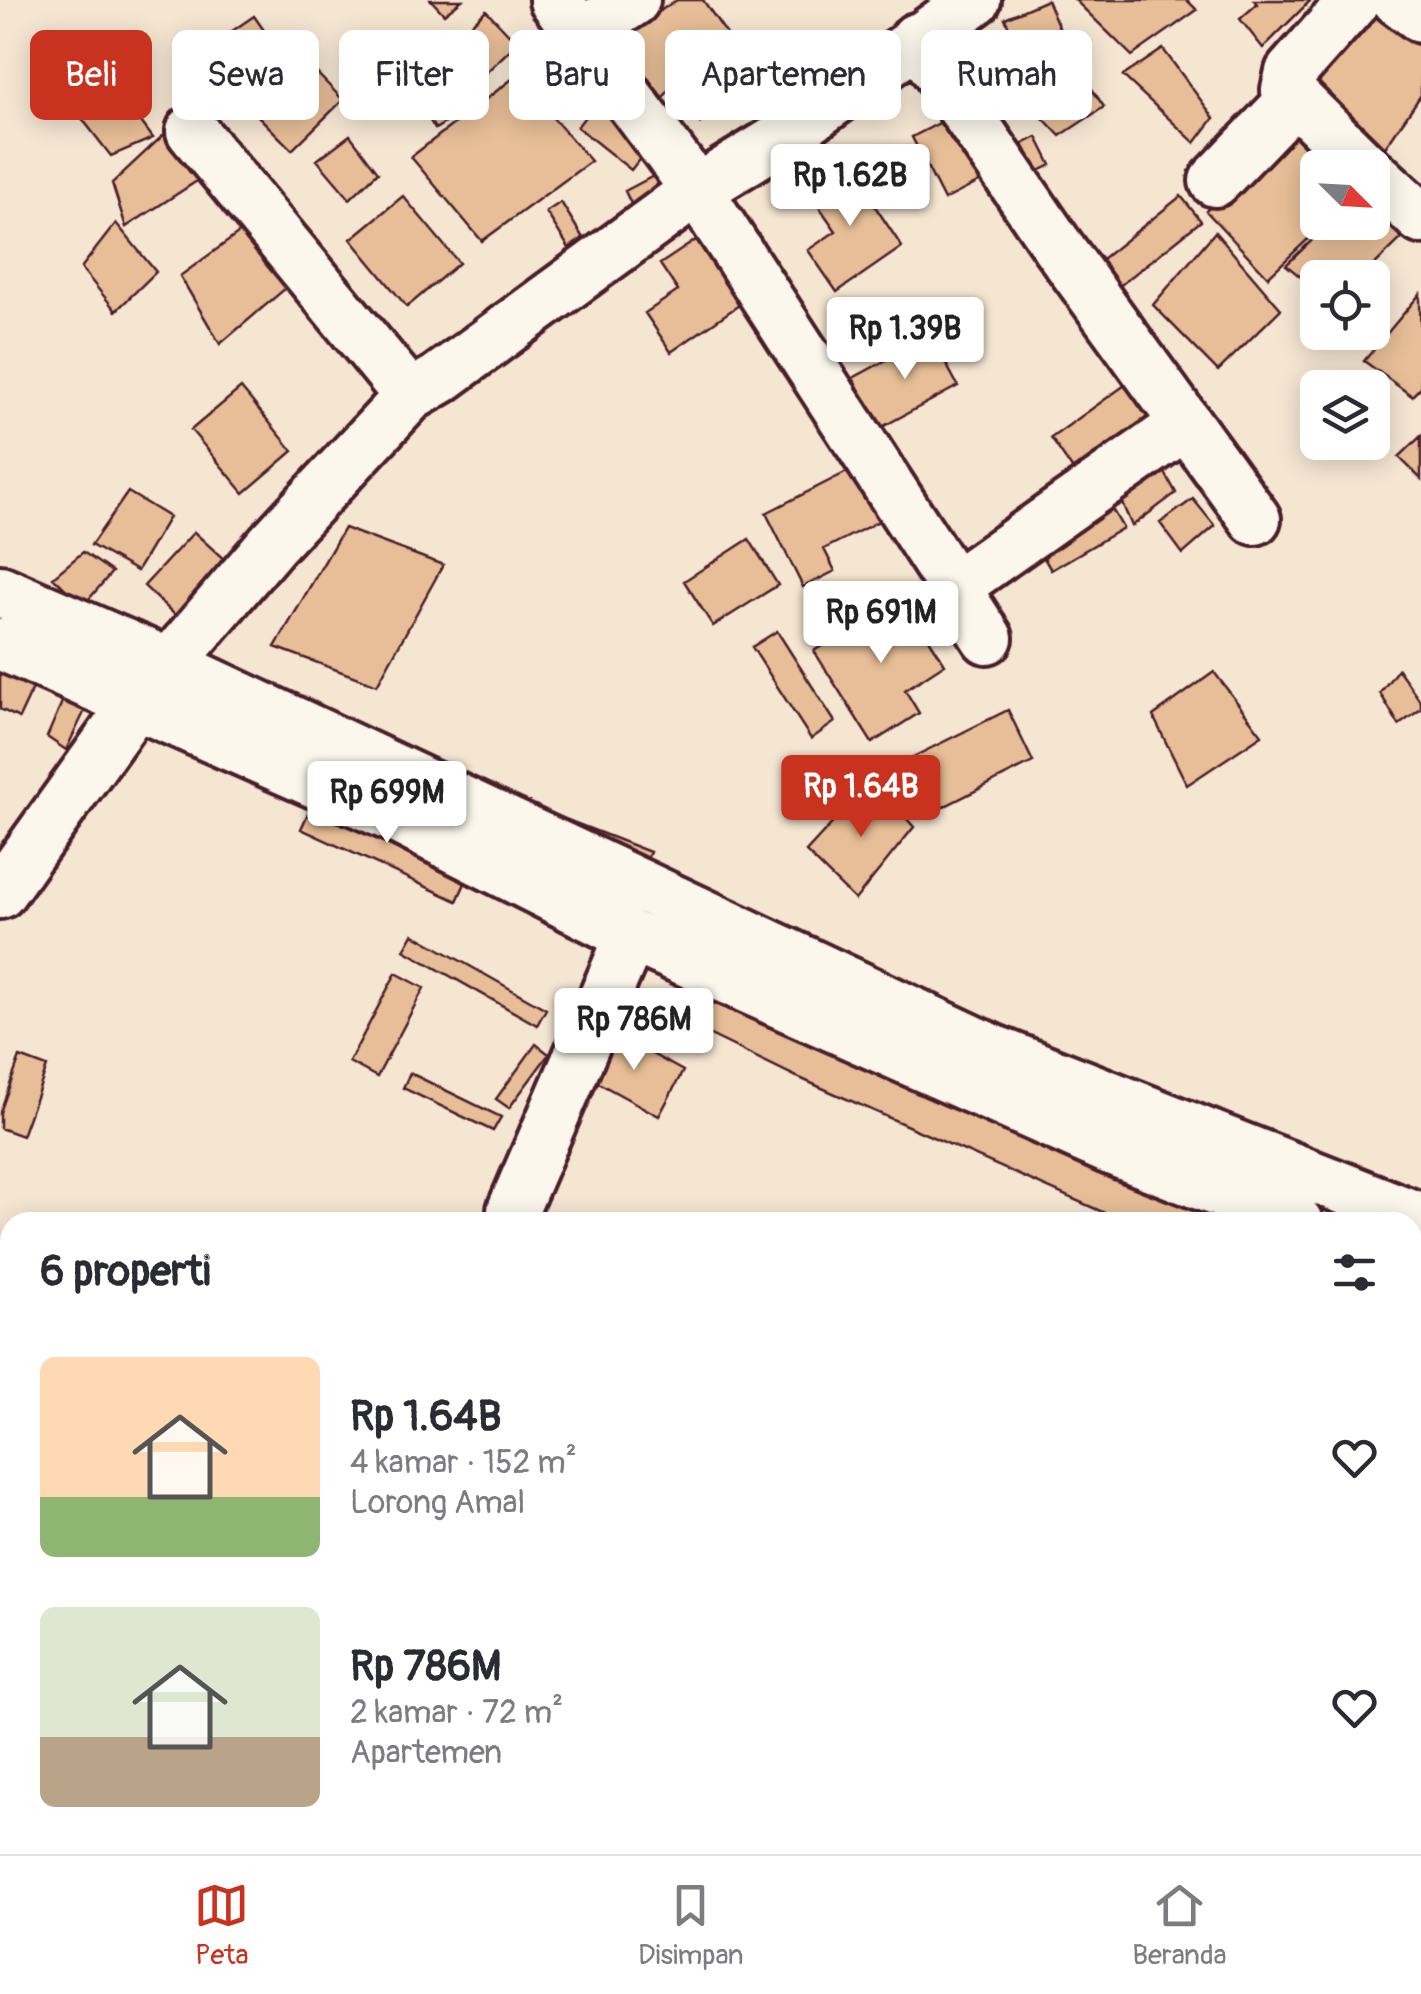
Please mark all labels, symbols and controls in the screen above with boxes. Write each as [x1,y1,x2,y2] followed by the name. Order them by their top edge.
[30,30,152,120] chip: Beli
[172,30,319,120] chip: Sewa
[339,30,489,120] chip: Filter
[509,30,645,120] chip: Baru
[665,30,901,120] chip: Apartemen
[921,30,1092,120] chip: Rumah
[747,144,953,229] pin: Rp 1.62B
[1300,150,1390,240] north arrow
[1300,150,1390,460] map controls
[793,156,907,196] text: Rp 1.62B
[1300,260,1390,350] button: locate
[802,297,1008,382] pin: Rp 1.39B
[849,309,961,349] text: Rp 1.39B
[1300,370,1390,460] button: layers
[789,581,973,666] pin: Rp 691M
[825,593,937,633] text: Rp 691M
[758,755,964,840] pin: Rp 1.64B
[295,761,479,846] pin: Rp 699M
[803,767,919,807] text: Rp 1.64B
[329,773,445,813] text: Rp 699M
[542,988,726,1073] pin: Rp 786M
[576,1000,692,1040] text: Rp 786M
[1327,1245,1382,1300] icon: filters
[40,1246,210,1298] text: 6 properti
[350,1391,501,1443] text: Rp 1.64B
[120,1397,240,1517] icon: home
[1327,1430,1382,1485] icon: heart
[350,1443,577,1483] text: 4 kamar · 152 m²
[350,1483,525,1523] text: Lorong Amal
[350,1641,501,1693] text: Rp 786M
[120,1647,240,1767] icon: home
[1327,1680,1382,1735] icon: heart
[350,1693,563,1733] text: 2 kamar · 72 m²
[350,1733,502,1773] text: Apartemen
[194,1878,249,1973] tab: Peta
[638,1878,744,1973] tab: Disimpan
[1132,1878,1227,1973] tab: Beranda

